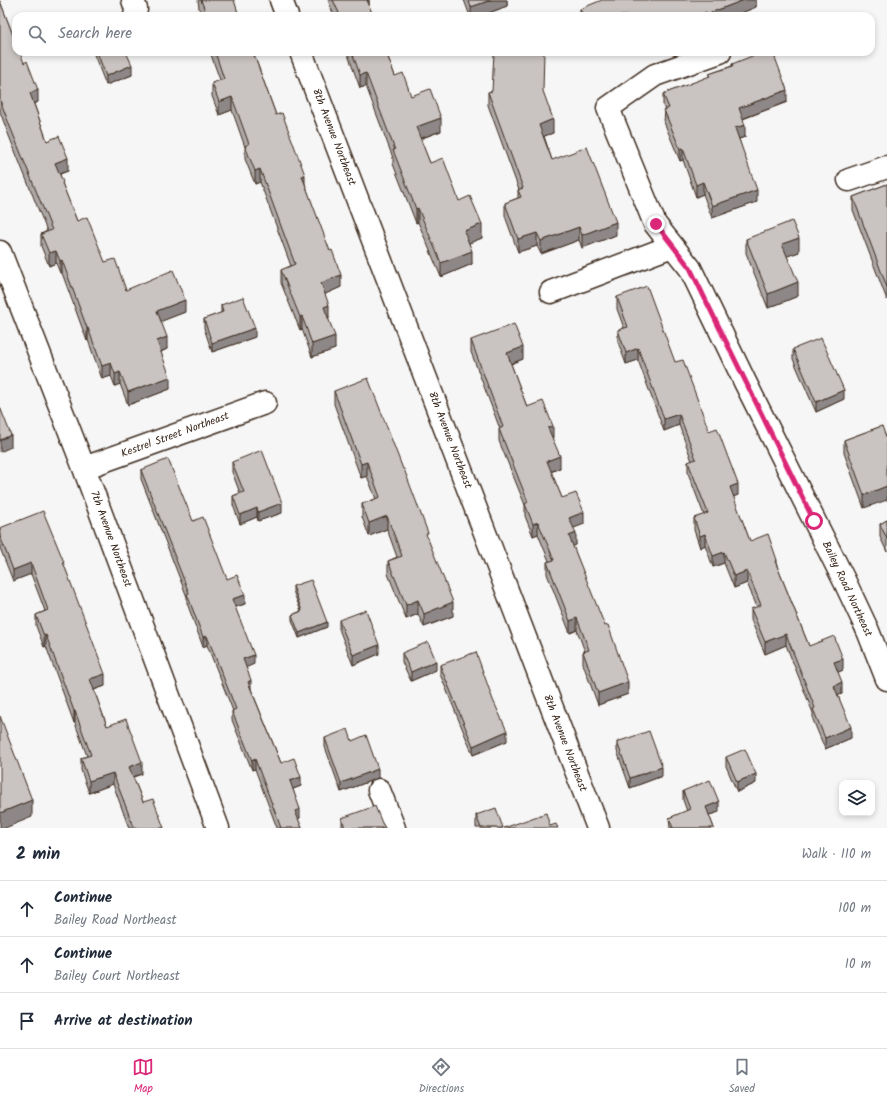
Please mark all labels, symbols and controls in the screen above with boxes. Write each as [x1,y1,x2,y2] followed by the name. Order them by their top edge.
[12,12,875,56] search box
[58,22,132,46] text: Search here
[26,23,48,45] icon: search
[307,86,361,189] street label: 8th Avenue Northeast
[647,215,665,233] route end
[423,389,477,492] street label: 8th Avenue Northeast
[119,407,232,463] street label: Kestrel Street Northeast
[85,488,137,591] street label: 7th Avenue Northeast
[805,512,823,530] route start
[817,538,877,640] street label: Bailey Road Northeast
[538,692,592,795] street label: 8th Avenue Northeast
[839,780,875,816] map controls
[839,780,875,816] button: layers
[16,841,60,868] text: 2 min
[802,844,871,865] text: Walk · 110 m
[54,886,112,910] text: Continue
[16,898,38,920] icon: ahead
[838,898,871,919] text: 100 m
[54,910,177,931] text: Bailey Road Northeast
[54,942,112,966] text: Continue
[16,954,38,976] icon: ahead
[845,954,871,975] text: 10 m
[54,966,180,987] text: Bailey Court Northeast
[54,1009,193,1033] text: Arrive at destination
[16,1010,38,1032] icon: arrive
[132,1056,154,1098] tab: Map
[419,1056,464,1098] tab: Directions
[729,1056,755,1098] tab: Saved

